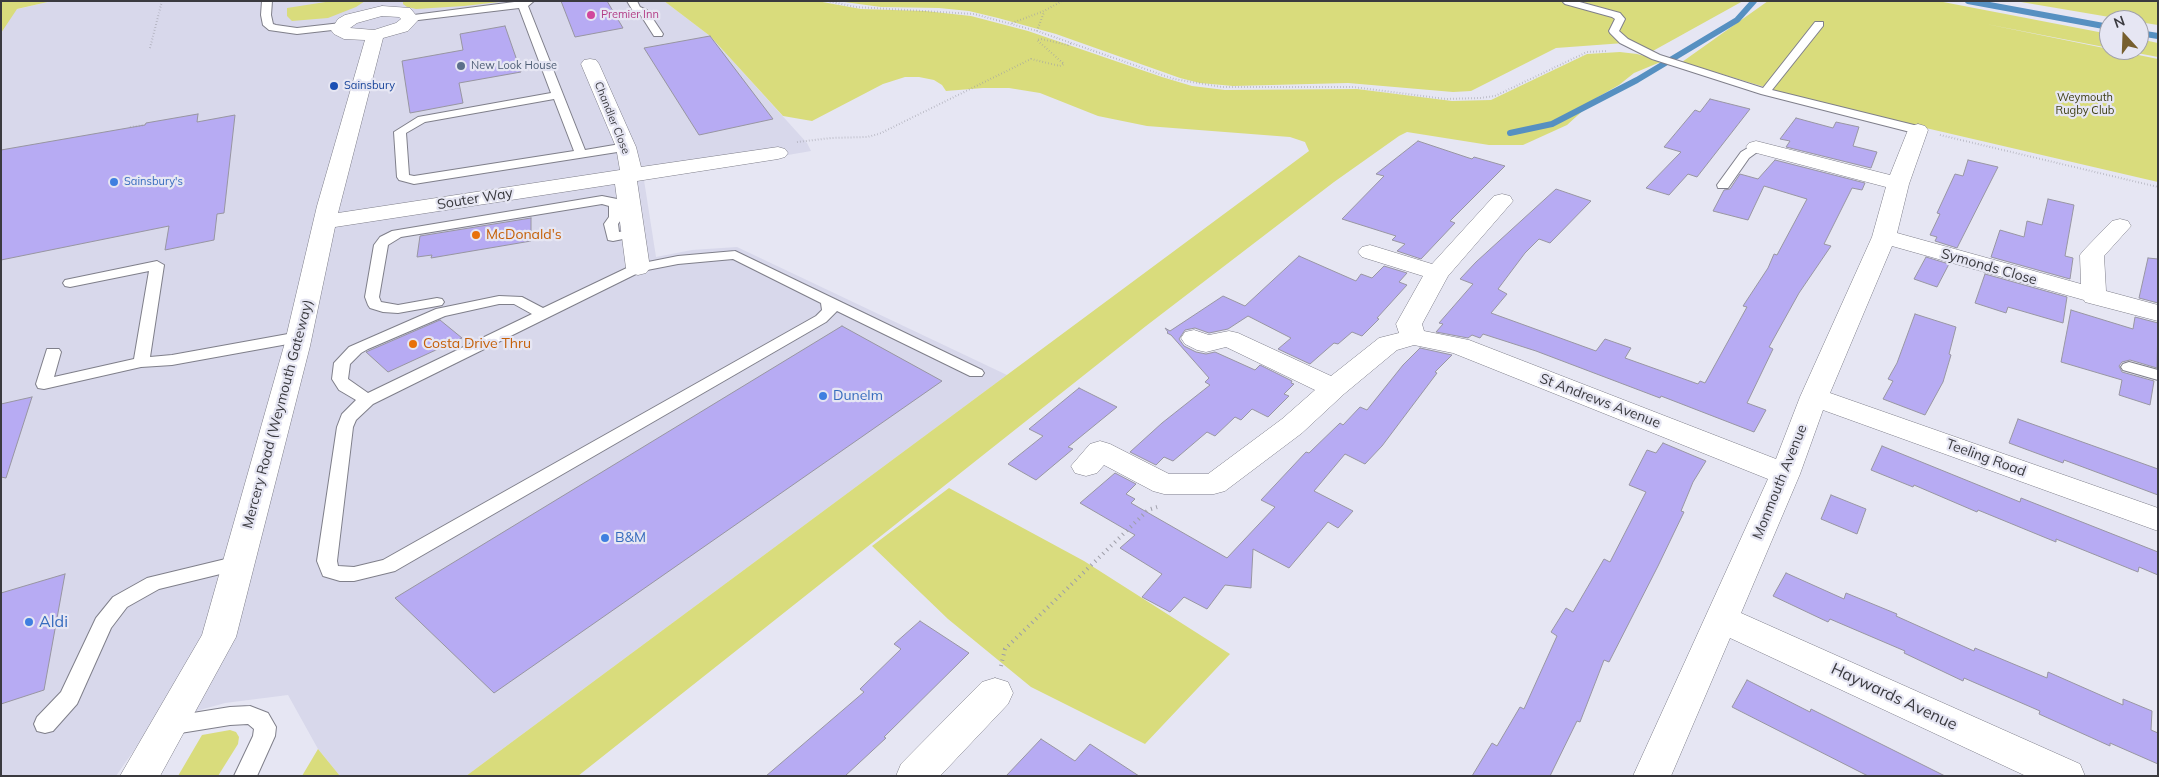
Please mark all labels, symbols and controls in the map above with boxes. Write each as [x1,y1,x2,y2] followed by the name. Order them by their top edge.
[601,8,659,22] place label: Premier Inn
[585,9,597,21] marker: Premier Inn
[2099,10,2149,60] north arrow
[2111,12,2127,32] text: N
[471,59,557,73] place label: New Look House
[455,60,467,72] marker: New Look House
[344,79,395,93] place label: Sainsbury
[328,80,340,92] marker: Sainsbury
[591,80,633,156] street label: Chandler Close
[2056,91,2114,117] park label: Weymouth Rugby Club
[124,175,183,189] place label: Sainsbury's
[108,176,120,188] marker: Sainsbury's
[436,185,514,213] street label: Souter Way
[486,227,562,243] place label: McDonald's
[470,229,482,241] marker: McDonald's
[1939,245,2039,289] street label: Symonds Close
[239,298,317,530] street label: Mercery Road (Weymouth Gateway)
[423,336,531,352] place label: Costa Drive Thru
[407,338,419,350] marker: Costa Drive Thru
[1537,370,1663,432] street label: St Andrews Avenue
[833,388,883,404] place label: Dunelm
[817,390,829,402] marker: Dunelm
[1749,422,1811,542] street label: Monmouth Avenue
[1944,436,2028,480] street label: Teeling Road
[615,530,646,546] place label: B&M
[599,532,611,544] marker: B&M
[39,612,68,632] place label: Aldi
[23,616,35,628] marker: Aldi
[1828,659,1960,735] street label: Haywards Avenue

